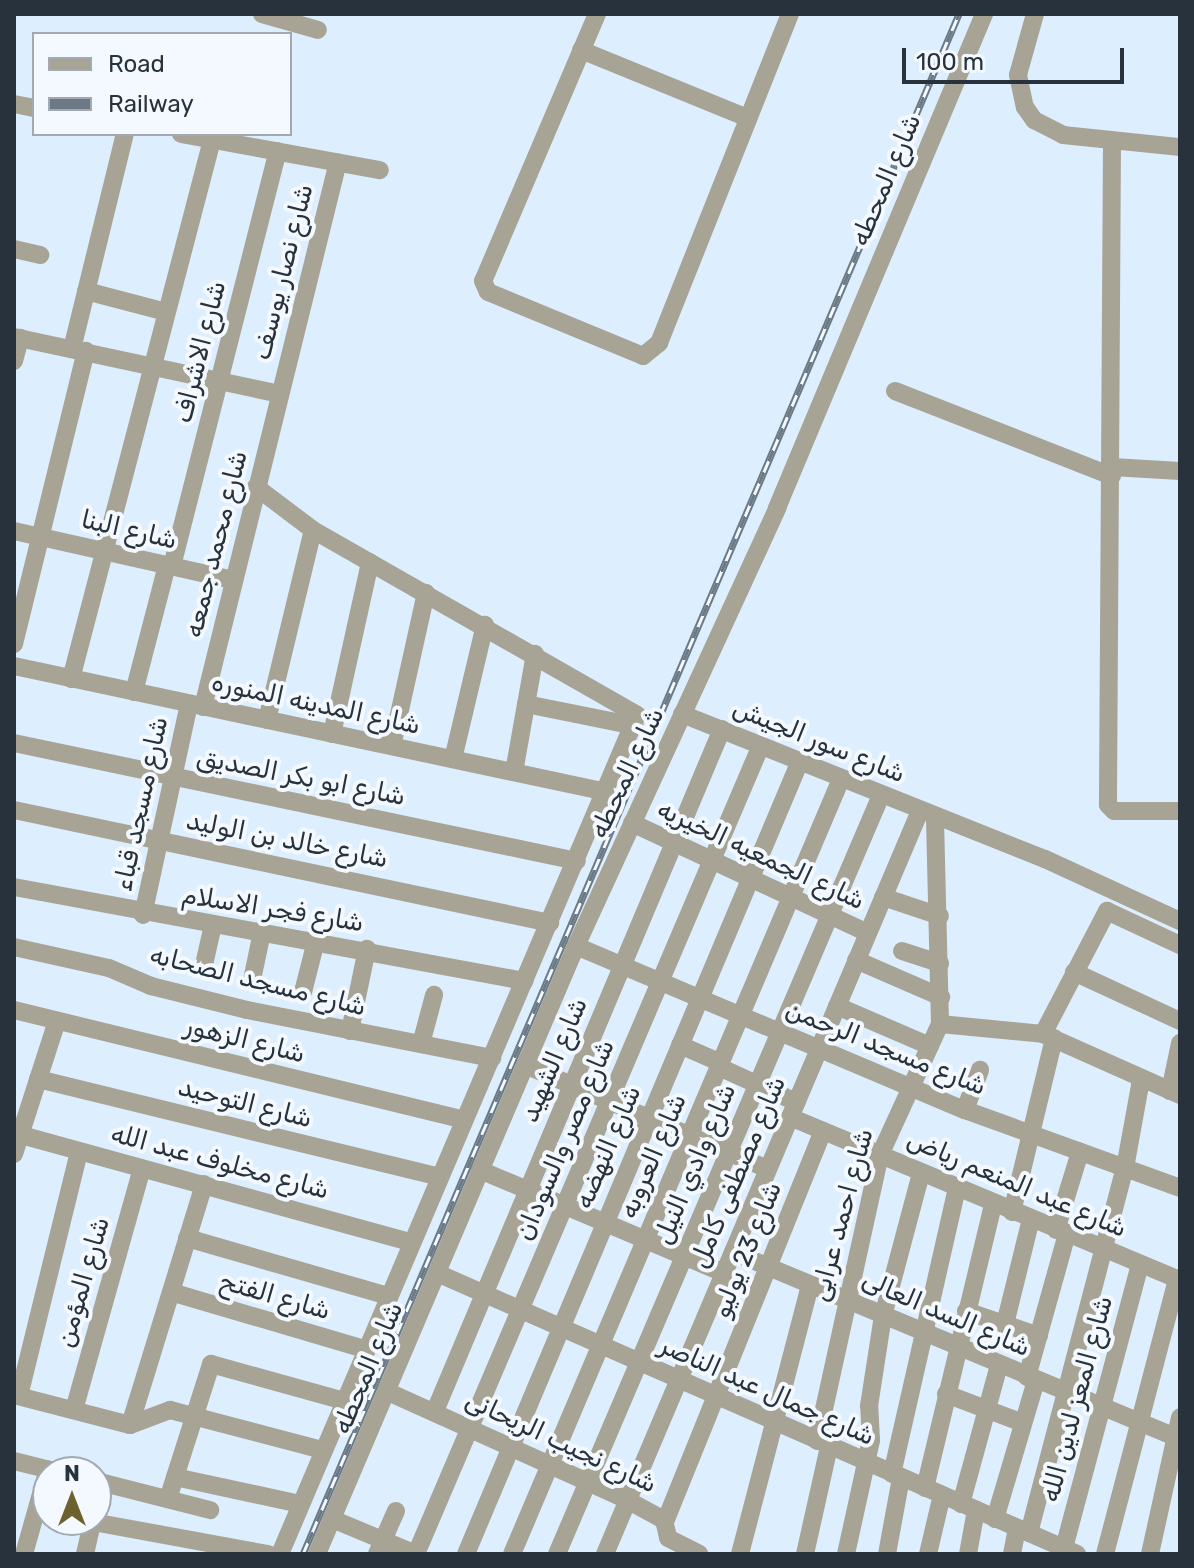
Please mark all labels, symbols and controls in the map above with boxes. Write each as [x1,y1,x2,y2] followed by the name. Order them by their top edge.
[32,32,292,136] legend
[906,32,1128,82] scale bar
[916,48,984,76] text: 100 m
[108,50,165,78] text: Road
[108,90,194,118] text: Railway
[844,109,928,251] street label: شارع المحطه
[246,181,320,363] street label: شارع نصار يوسف
[167,278,233,426] street label: شارع الاشراف
[178,447,254,641] street label: شارع محمد جمعه
[78,504,180,556] street label: شارع البنا
[209,667,423,741] street label: شارع المدينه المنوره
[728,692,910,790] street label: شارع سور الجيش
[583,703,671,843] street label: شارع المحطه
[107,714,175,894] street label: شارع مسجد قباء
[194,741,408,813] street label: شارع ابو بكر الصديق
[652,793,870,917] street label: شارع الجمعيه الخيريه
[183,805,391,875] street label: شارع خالد بن الوليد
[180,879,366,939] street label: شارع فجر الاسلام
[147,939,369,1023] street label: شارع مسجد الصحابه
[514,993,594,1127] street label: شارع الشهيد
[781,994,991,1102] street label: شارع مسجد الرحمن
[182,1010,308,1070] street label: شارع الزهور
[509,1035,621,1245] street label: شارع مصر والسودان
[175,1071,315,1135] street label: شارع التوحيد
[684,1071,792,1273] street label: شارع مصطفى كامل
[647,1079,743,1249] street label: شارع وادي النيل
[568,1081,648,1213] street label: شارع النهضه
[613,1089,693,1223] street label: شارع العروبه
[107,1118,333,1206] street label: شارع مخلوف عبد الله
[902,1124,1132,1244] street label: شارع عبد المنعم رياض
[804,1125,880,1305] street label: شارع احمد عرابى
[705,1177,789,1323] street label: شارع 23 يوليو
[50,1213,116,1351] street label: شارع المؤمن
[857,1264,1035,1364] street label: شارع السد العالى
[216,1265,334,1327] street label: شارع الفتح
[1034,1292,1120,1506] street label: شارع المعز لدين الله
[326,1297,410,1439] street label: شارع المحطه
[655,1330,879,1452] street label: شارع جمال عبد الناصر
[460,1384,662,1500] street label: شارع نجيب الريحانى
[32,1456,112,1536] north arrow
[64,1460,80,1487] text: N

